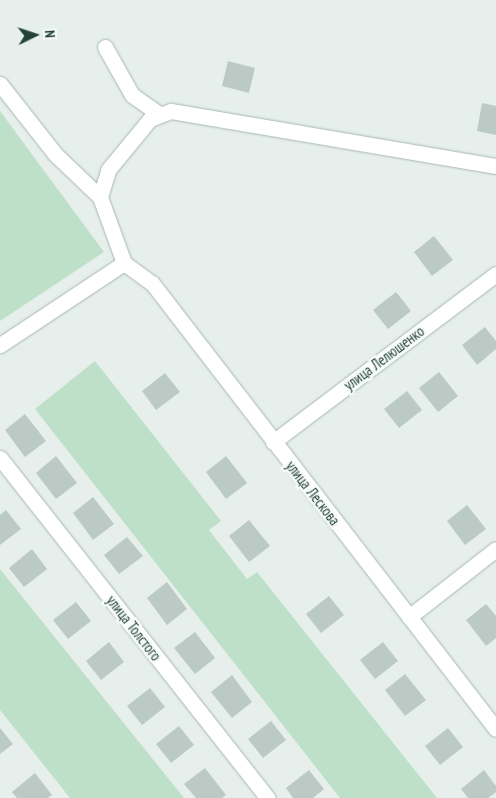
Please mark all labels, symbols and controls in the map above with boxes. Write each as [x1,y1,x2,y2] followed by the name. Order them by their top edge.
[10,10,60,60] north arrow
[41,30,59,38] text: N
[340,322,428,394] street label: улица Лелюшенко
[282,457,344,529] street label: улица Лескова
[103,591,165,665] street label: улица Толстого

